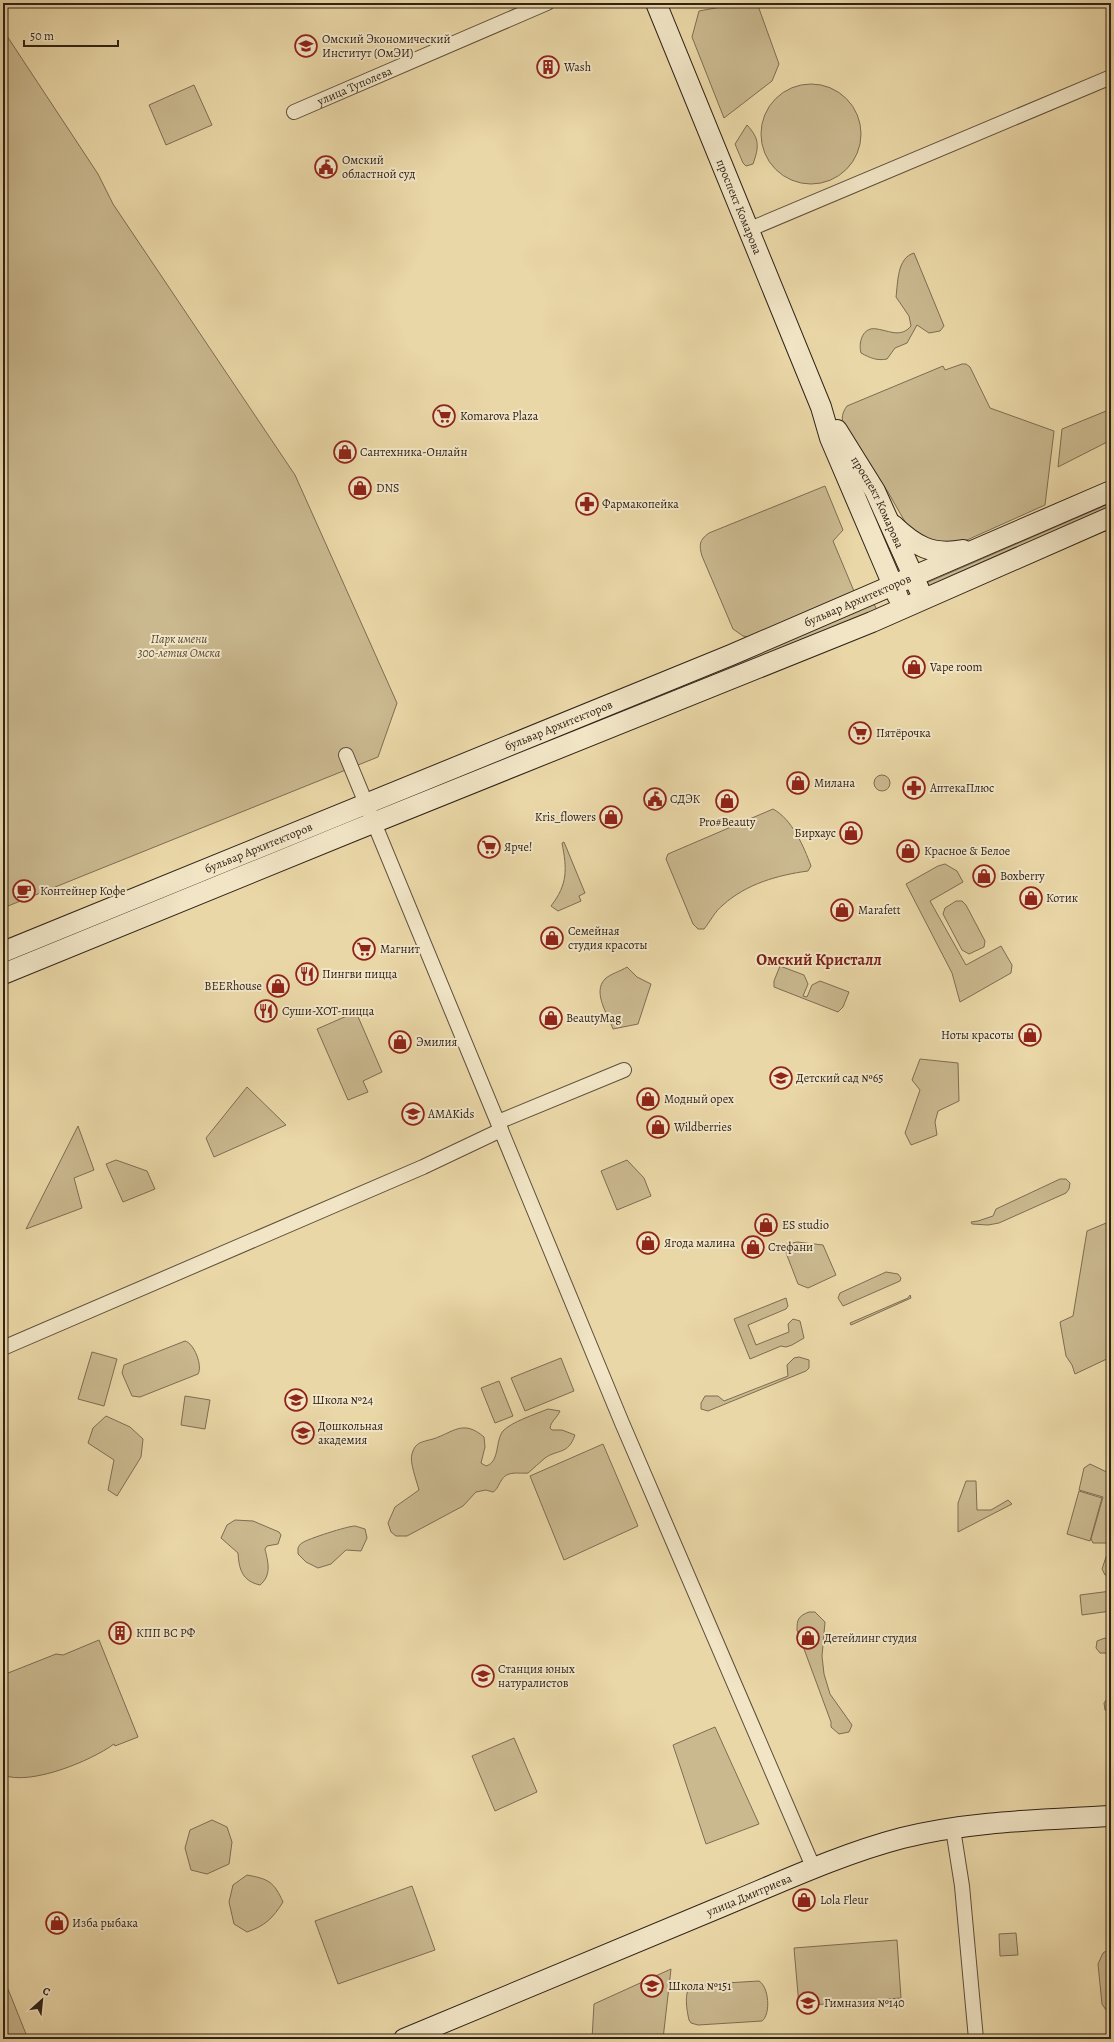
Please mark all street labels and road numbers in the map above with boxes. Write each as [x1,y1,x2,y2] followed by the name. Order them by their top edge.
[314,63,395,109] street label: улица Туполева
[713,157,766,257] street label: проспект Комарова
[847,453,908,551] street label: проспект Комарова
[801,570,914,631] street label: бульвар Архитекторов
[502,696,615,754] street label: бульвар Архитекторов
[202,818,315,877] street label: бульвар Архитекторов
[703,1870,795,1920] street label: улица Дмитриева

